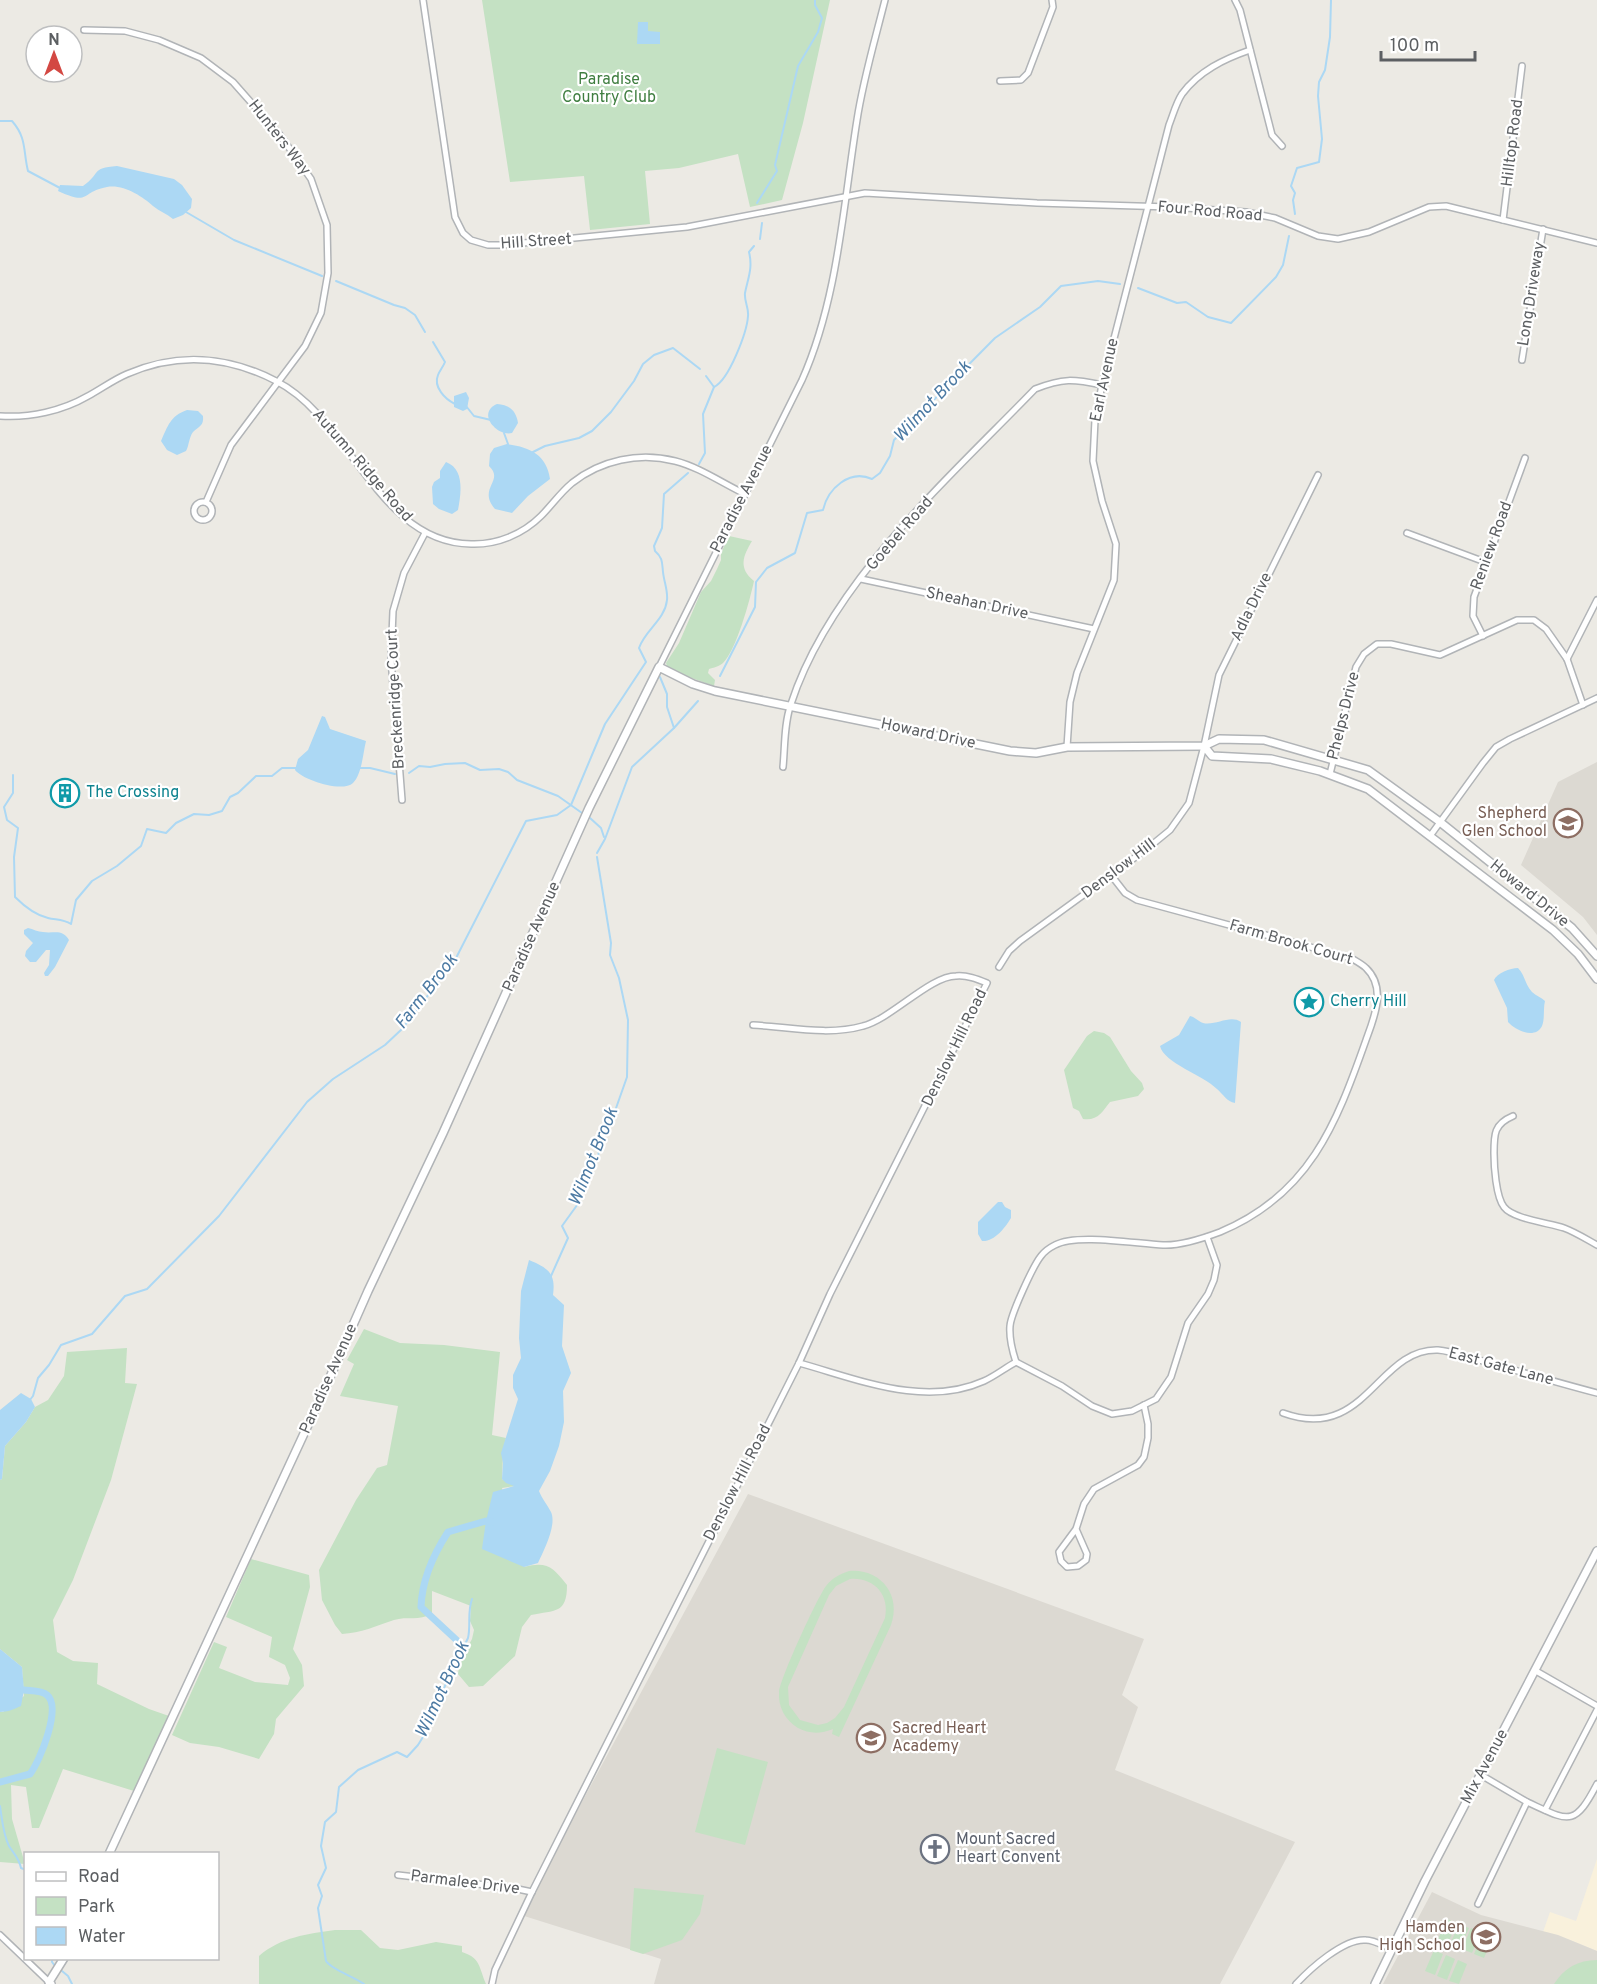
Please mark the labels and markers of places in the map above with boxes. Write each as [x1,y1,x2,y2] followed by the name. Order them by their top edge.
[49,777,81,809] building icon: The Crossing
[86,783,179,803] place label: The Crossing
[1461,804,1547,842] place label: Shepherd Glen School
[1552,807,1584,839] school or university icon: Shepherd Glen School
[1293,986,1325,1018] place icon: Cherry Hill
[1330,992,1407,1012] place label: Cherry Hill
[892,1719,987,1757] place label: Sacred Heart Academy
[855,1722,887,1754] school or university icon: Sacred Heart Academy
[956,1830,1061,1868] place label: Mount Sacred Heart Convent
[919,1833,951,1865] church icon: Mount Sacred Heart Convent
[1379,1918,1465,1956] place label: Hamden High School
[1470,1921,1502,1953] school or university icon: Hamden High School

